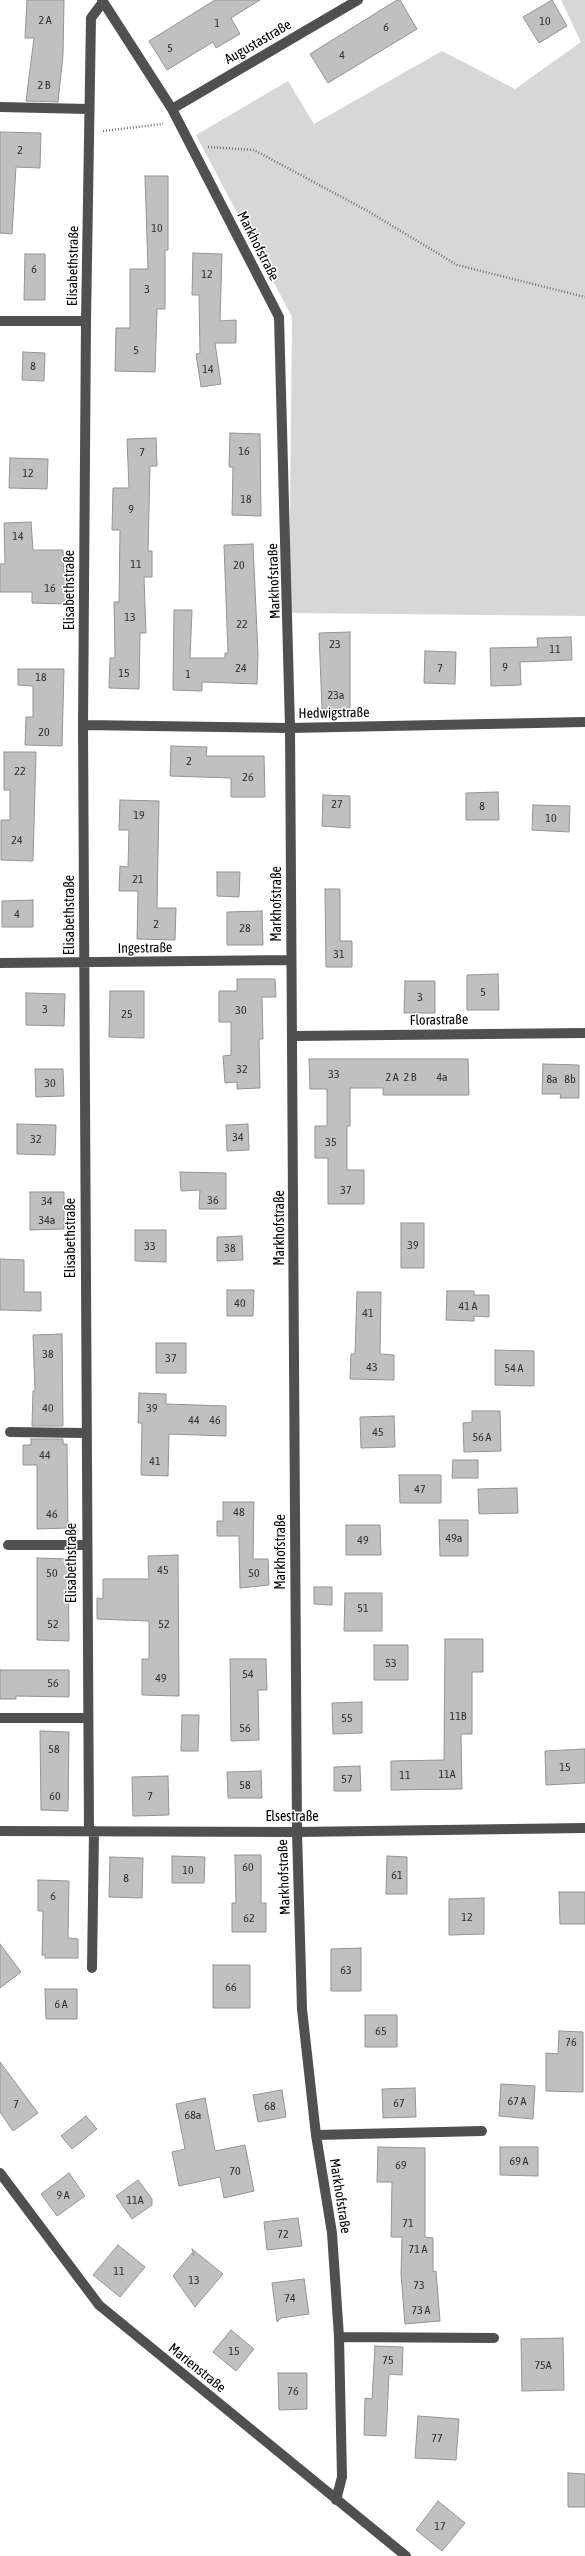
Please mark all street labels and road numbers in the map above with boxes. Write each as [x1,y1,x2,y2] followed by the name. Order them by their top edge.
[222,16,294,68] street label: Augustastraße
[233,208,283,284] street label: Markhofstraße
[64,226,82,306] street label: Elisabethstraße
[264,543,284,619] street label: Markhofstraße
[62,550,78,630] street label: Elisabethstraße
[298,704,370,722] street label: Hedwigstraße
[269,866,285,942] street label: Markhofstraße
[62,875,78,955] street label: Elisabethstraße
[117,939,173,957] street label: Ingestraße
[410,1011,468,1029] street label: Florastraße
[272,1190,288,1266] street label: Markhofstraße
[63,1198,79,1278] street label: Elisabethstraße
[273,1514,289,1590] street label: Markhofstraße
[64,1523,80,1603] street label: Elisabethstraße
[265,1809,319,1825] street label: Elsestraße
[274,1839,294,1915] street label: Markhofstraße
[326,2157,354,2235] street label: Markhofstraße
[165,2340,229,2396] street label: Marienstraße

